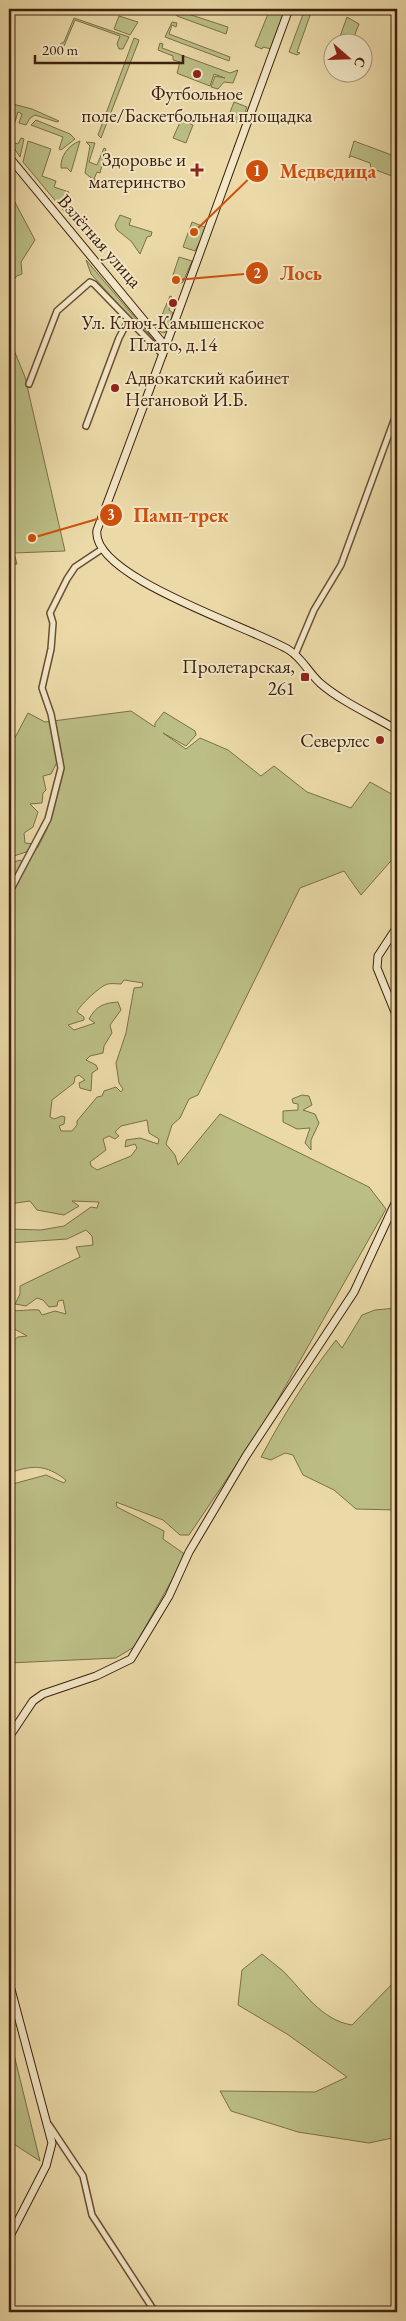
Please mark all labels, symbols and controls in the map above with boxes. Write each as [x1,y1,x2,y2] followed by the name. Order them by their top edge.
[35,32,182,64] scale bar
[324,32,374,82] north arrow
[42,40,79,59] text: 200 m
[350,55,370,70] text: С
[191,68,203,80] marker: Футбольное поле/Баскетбольная площадка
[82,81,313,128] place label: Футбольное поле/Баскетбольная площадка
[89,147,186,194] place label: Здоровье и материнство
[245,153,386,188] callout: Медведица
[280,158,377,184] text: Медведица
[253,161,261,180] text: 1
[190,163,204,177] marker: Здоровье и материнство
[52,189,148,294] street label: Взлётная улица
[244,256,332,291] callout: Лось
[280,260,322,286] text: Лось
[253,263,261,282] text: 2
[167,297,179,309] marker: Ул. Ключ-Камышенское Плато, д.14
[81,310,264,357] place label: Ул. Ключ-Камышенское Плато, д.14
[124,365,289,412] place label: Адвокатский кабинет Негановой И.Б.
[109,382,121,394] marker: Адвокатский кабинет Негановой И.Б.
[98,497,238,532] callout: Памп-трек
[133,502,229,528] text: Памп-трек
[107,505,115,524] text: 3
[182,654,295,701] place label: Пролетарская, 261
[299,671,311,683] marker: Пролетарская, 261
[300,728,370,753] place label: Северлес
[374,734,386,746] marker: Северлес

